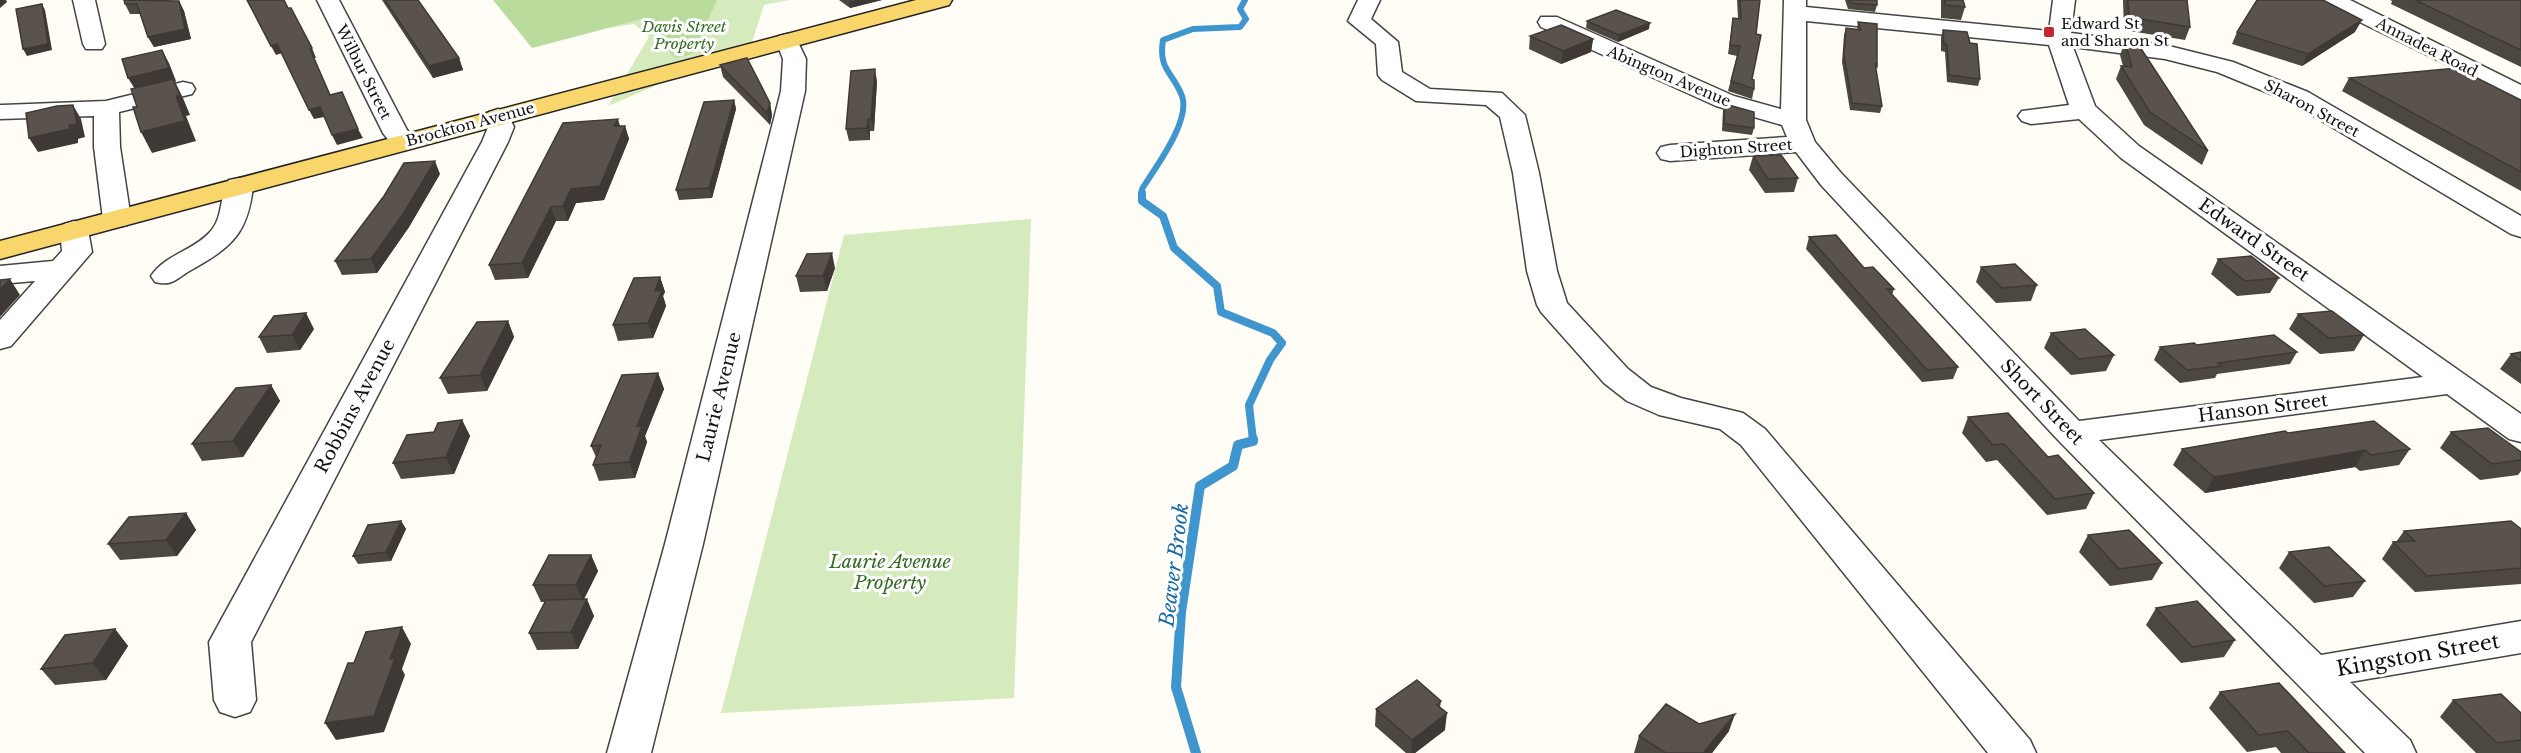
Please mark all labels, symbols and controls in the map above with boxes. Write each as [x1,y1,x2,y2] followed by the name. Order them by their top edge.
[2372,13,2481,81] street label: Annadea Road
[2061,14,2169,50] place label: Edward St and Sharon St
[641,17,727,53] park label: Davis Street Property
[332,21,396,123] street label: Wilbur Street
[2042,25,2056,39] marker: Edward St and Sharon St
[1603,41,1734,111] street label: Abington Avenue
[2261,75,2363,141] street label: Sharon Street
[404,98,536,150] street label: Brockton Avenue
[1679,135,1793,161] street label: Dighton Street
[2194,194,2314,286] street label: Edward Street
[692,330,746,464] street label: Laurie Avenue
[310,335,400,477] street label: Robbins Avenue
[1996,355,2088,450] street label: Short Street
[2197,389,2329,427] street label: Hanson Street
[1154,502,1193,629] water label: Beaver Brook
[828,551,951,594] park label: Laurie Avenue Property
[2334,628,2502,682] street label: Kingston Street

